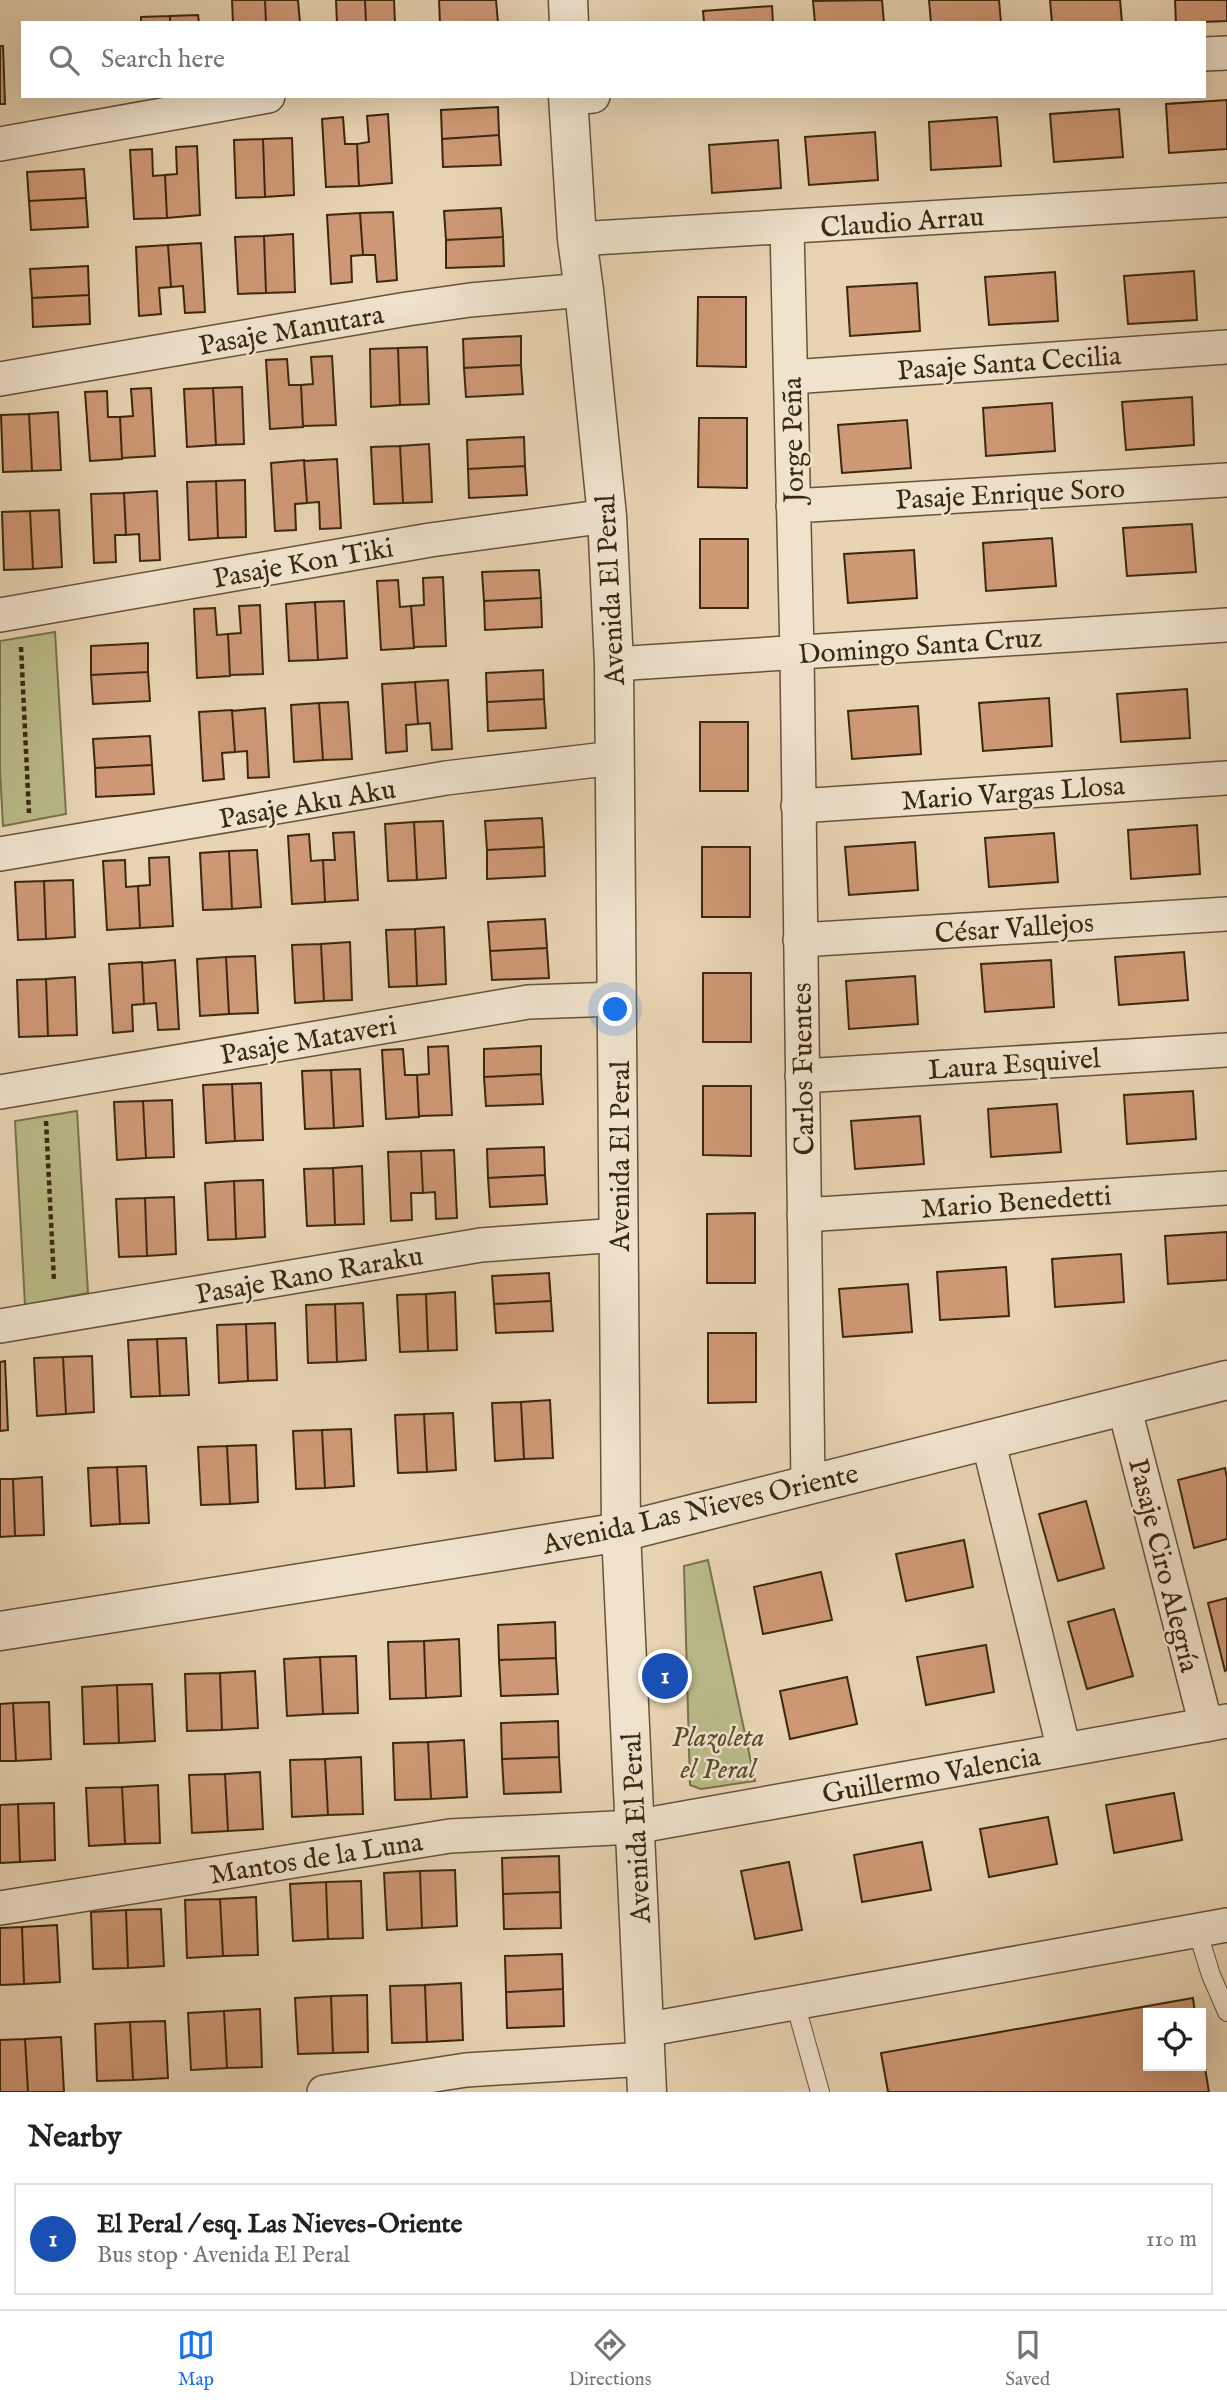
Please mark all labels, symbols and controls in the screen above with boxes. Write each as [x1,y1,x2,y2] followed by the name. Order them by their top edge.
[21,21,1206,98] search box
[45,41,83,79] icon: search
[101,43,225,76] text: Search here
[819,200,985,247] street label: Claudio Arrau
[196,298,388,365] street label: Pasaje Manutara
[896,339,1123,390] street label: Pasaje Santa Cecilia
[776,376,813,506] street label: Jorge Peña
[895,472,1126,519] street label: Pasaje Enrique Soro
[589,493,634,687] street label: Avenida El Peral
[211,531,396,598] street label: Pasaje Kon Tiki
[797,621,1043,673] street label: Domingo Santa Cruz
[900,769,1127,820] street label: Mario Vargas Llosa
[216,773,398,838] street label: Pasaje Aku Aku
[933,906,1095,953] street label: César Vallejos
[785,982,824,1156] street label: Carlos Fuentes
[598,992,632,1026] your location
[218,1009,399,1074] street label: Pasaje Mataveri
[927,1042,1102,1089] street label: Laura Esquivel
[604,1060,639,1252] street label: Avenida El Peral
[920,1179,1113,1228] street label: Mario Benedetti
[193,1239,426,1314] street label: Pasaje Rano Raraku
[1119,1455,1206,1677] street label: Pasaje Ciro Alegría
[538,1457,862,1564] street label: Avenida Las Nieves Oriente
[642,1650,688,1702] pin: 1
[671,1721,765,1788] park label: Plazoleta el Peral
[615,1731,660,1925] street label: Avenida El Peral
[820,1740,1044,1813] street label: Guillermo Valencia
[207,1825,426,1894] street label: Mantos de la Luna
[1143,2008,1206,2071] map controls
[1143,2008,1206,2071] button: locate
[28,2119,121,2157] text: Nearby
[97,2208,462,2241] text: El Peral / esq. Las Nieves-Oriente
[49,2225,57,2254] text: 1
[1146,2225,1197,2254] text: 110 m
[97,2241,350,2270] text: Bus stop · Avenida El Peral
[177,2326,215,2392] tab: Map
[569,2326,651,2392] tab: Directions
[1005,2326,1050,2392] tab: Saved

